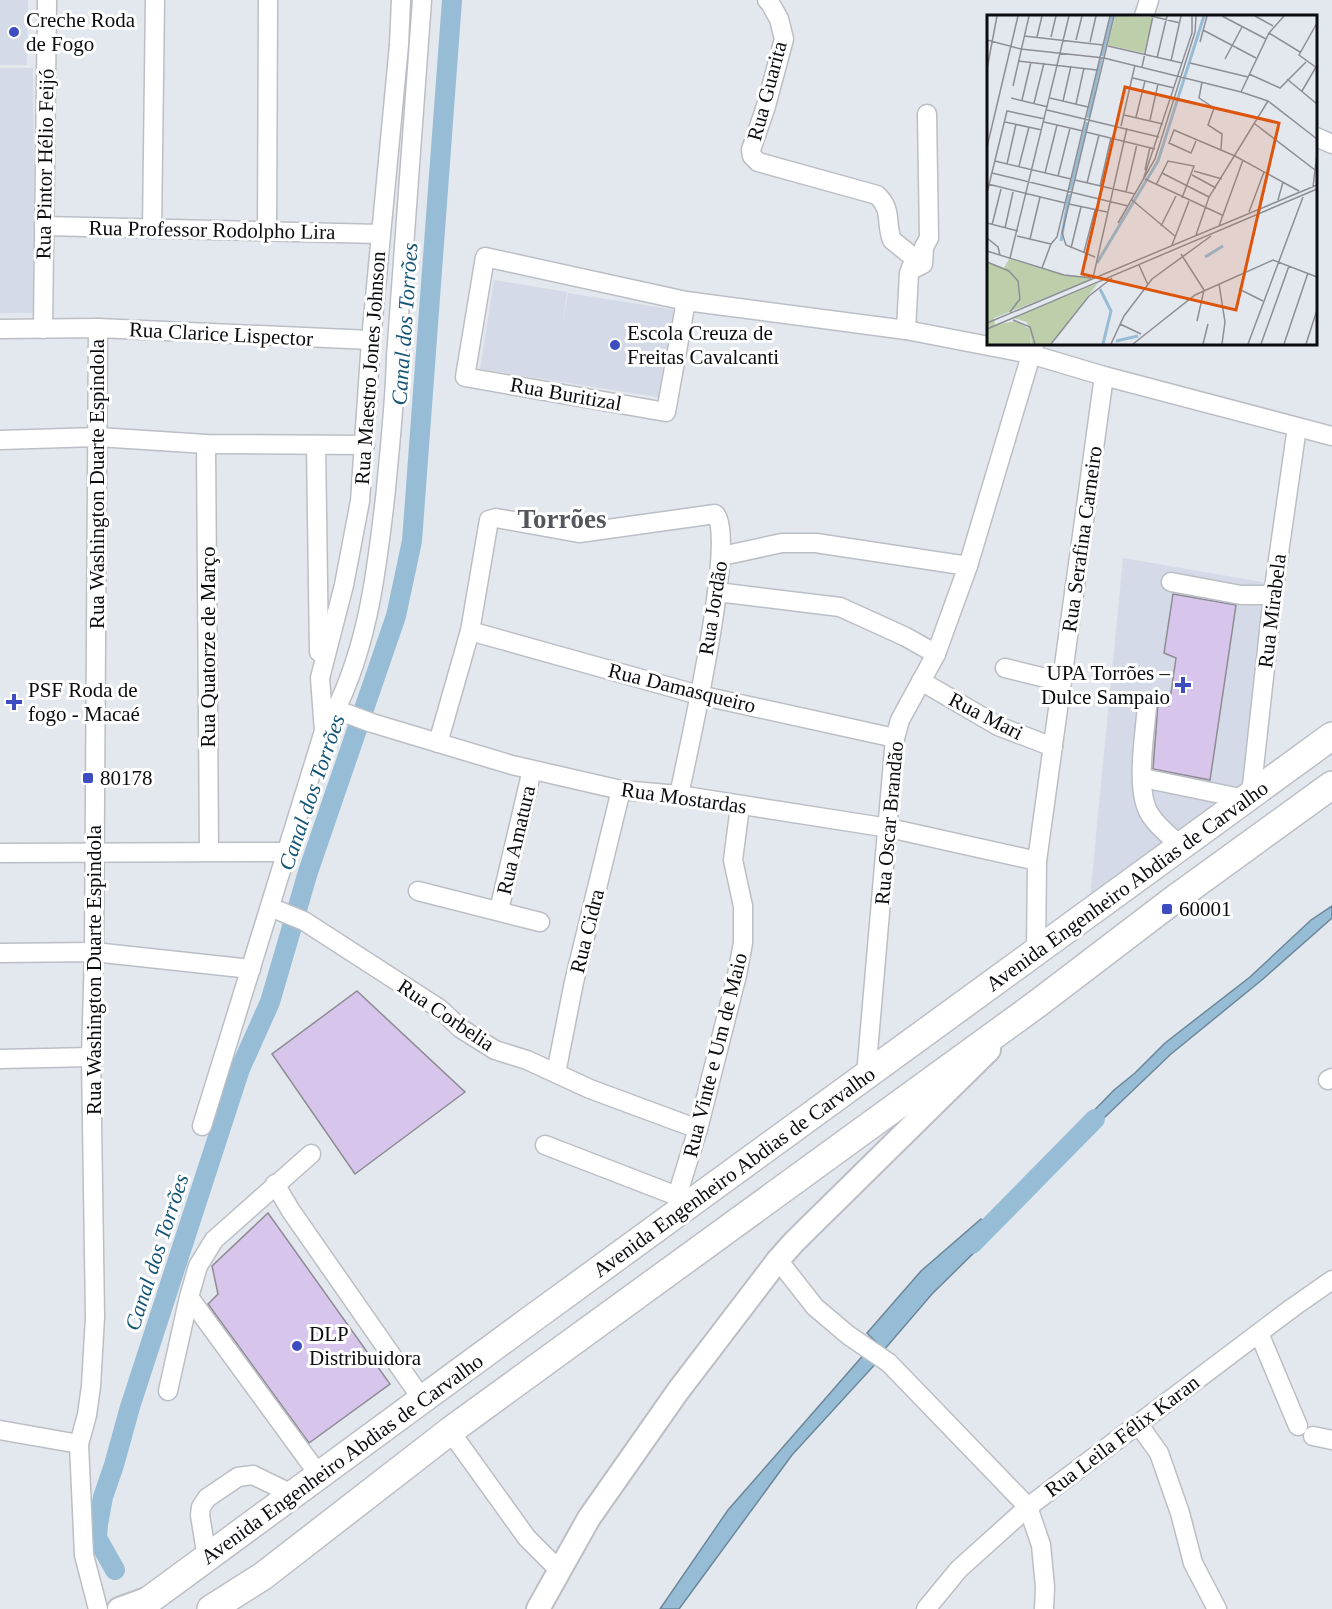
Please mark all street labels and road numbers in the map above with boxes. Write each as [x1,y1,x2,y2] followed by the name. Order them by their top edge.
[742,38,792,143] street label: Rua Guarita
[31,68,59,260] street label: Rua Pintor Hélio Feijó
[88,216,336,244] street label: Rua Professor Rodolpho Lira
[350,250,390,486] street label: Rua Maestro Jones Johnson
[128,317,314,351] street label: Rua Clarice Lispector
[85,338,109,629] street label: Rua Washington Duarte Espindola
[508,372,624,416] street label: Rua Buritizal
[1057,444,1107,634] street label: Rua Serafina Carneiro
[196,546,220,748] street label: Rua Quatorze de Março
[1253,552,1291,669] street label: Rua Mirabela
[694,559,732,657] street label: Rua Jordão
[606,658,758,718] street label: Rua Damasqueiro
[945,687,1027,745] street label: Rua Mari
[870,740,908,906] street label: Rua Oscar Brandão
[981,776,1273,996] street label: Avenida Engenheiro Abdias de Carvalho
[620,777,748,819] street label: Rua Mostardas
[492,782,540,897] street label: Rua Amatura
[82,824,106,1115] street label: Rua Washington Duarte Espindola
[565,886,609,975] street label: Rua Cidra
[678,950,752,1160] street label: Rua Vinte e Um de Maio
[393,974,499,1056] street label: Rua Corbelia
[588,1062,880,1282] street label: Avenida Engenheiro Abdias de Carvalho
[196,1349,488,1569] street label: Avenida Engenheiro Abdias de Carvalho
[1040,1370,1204,1502] street label: Rua Leila Félix Karan

